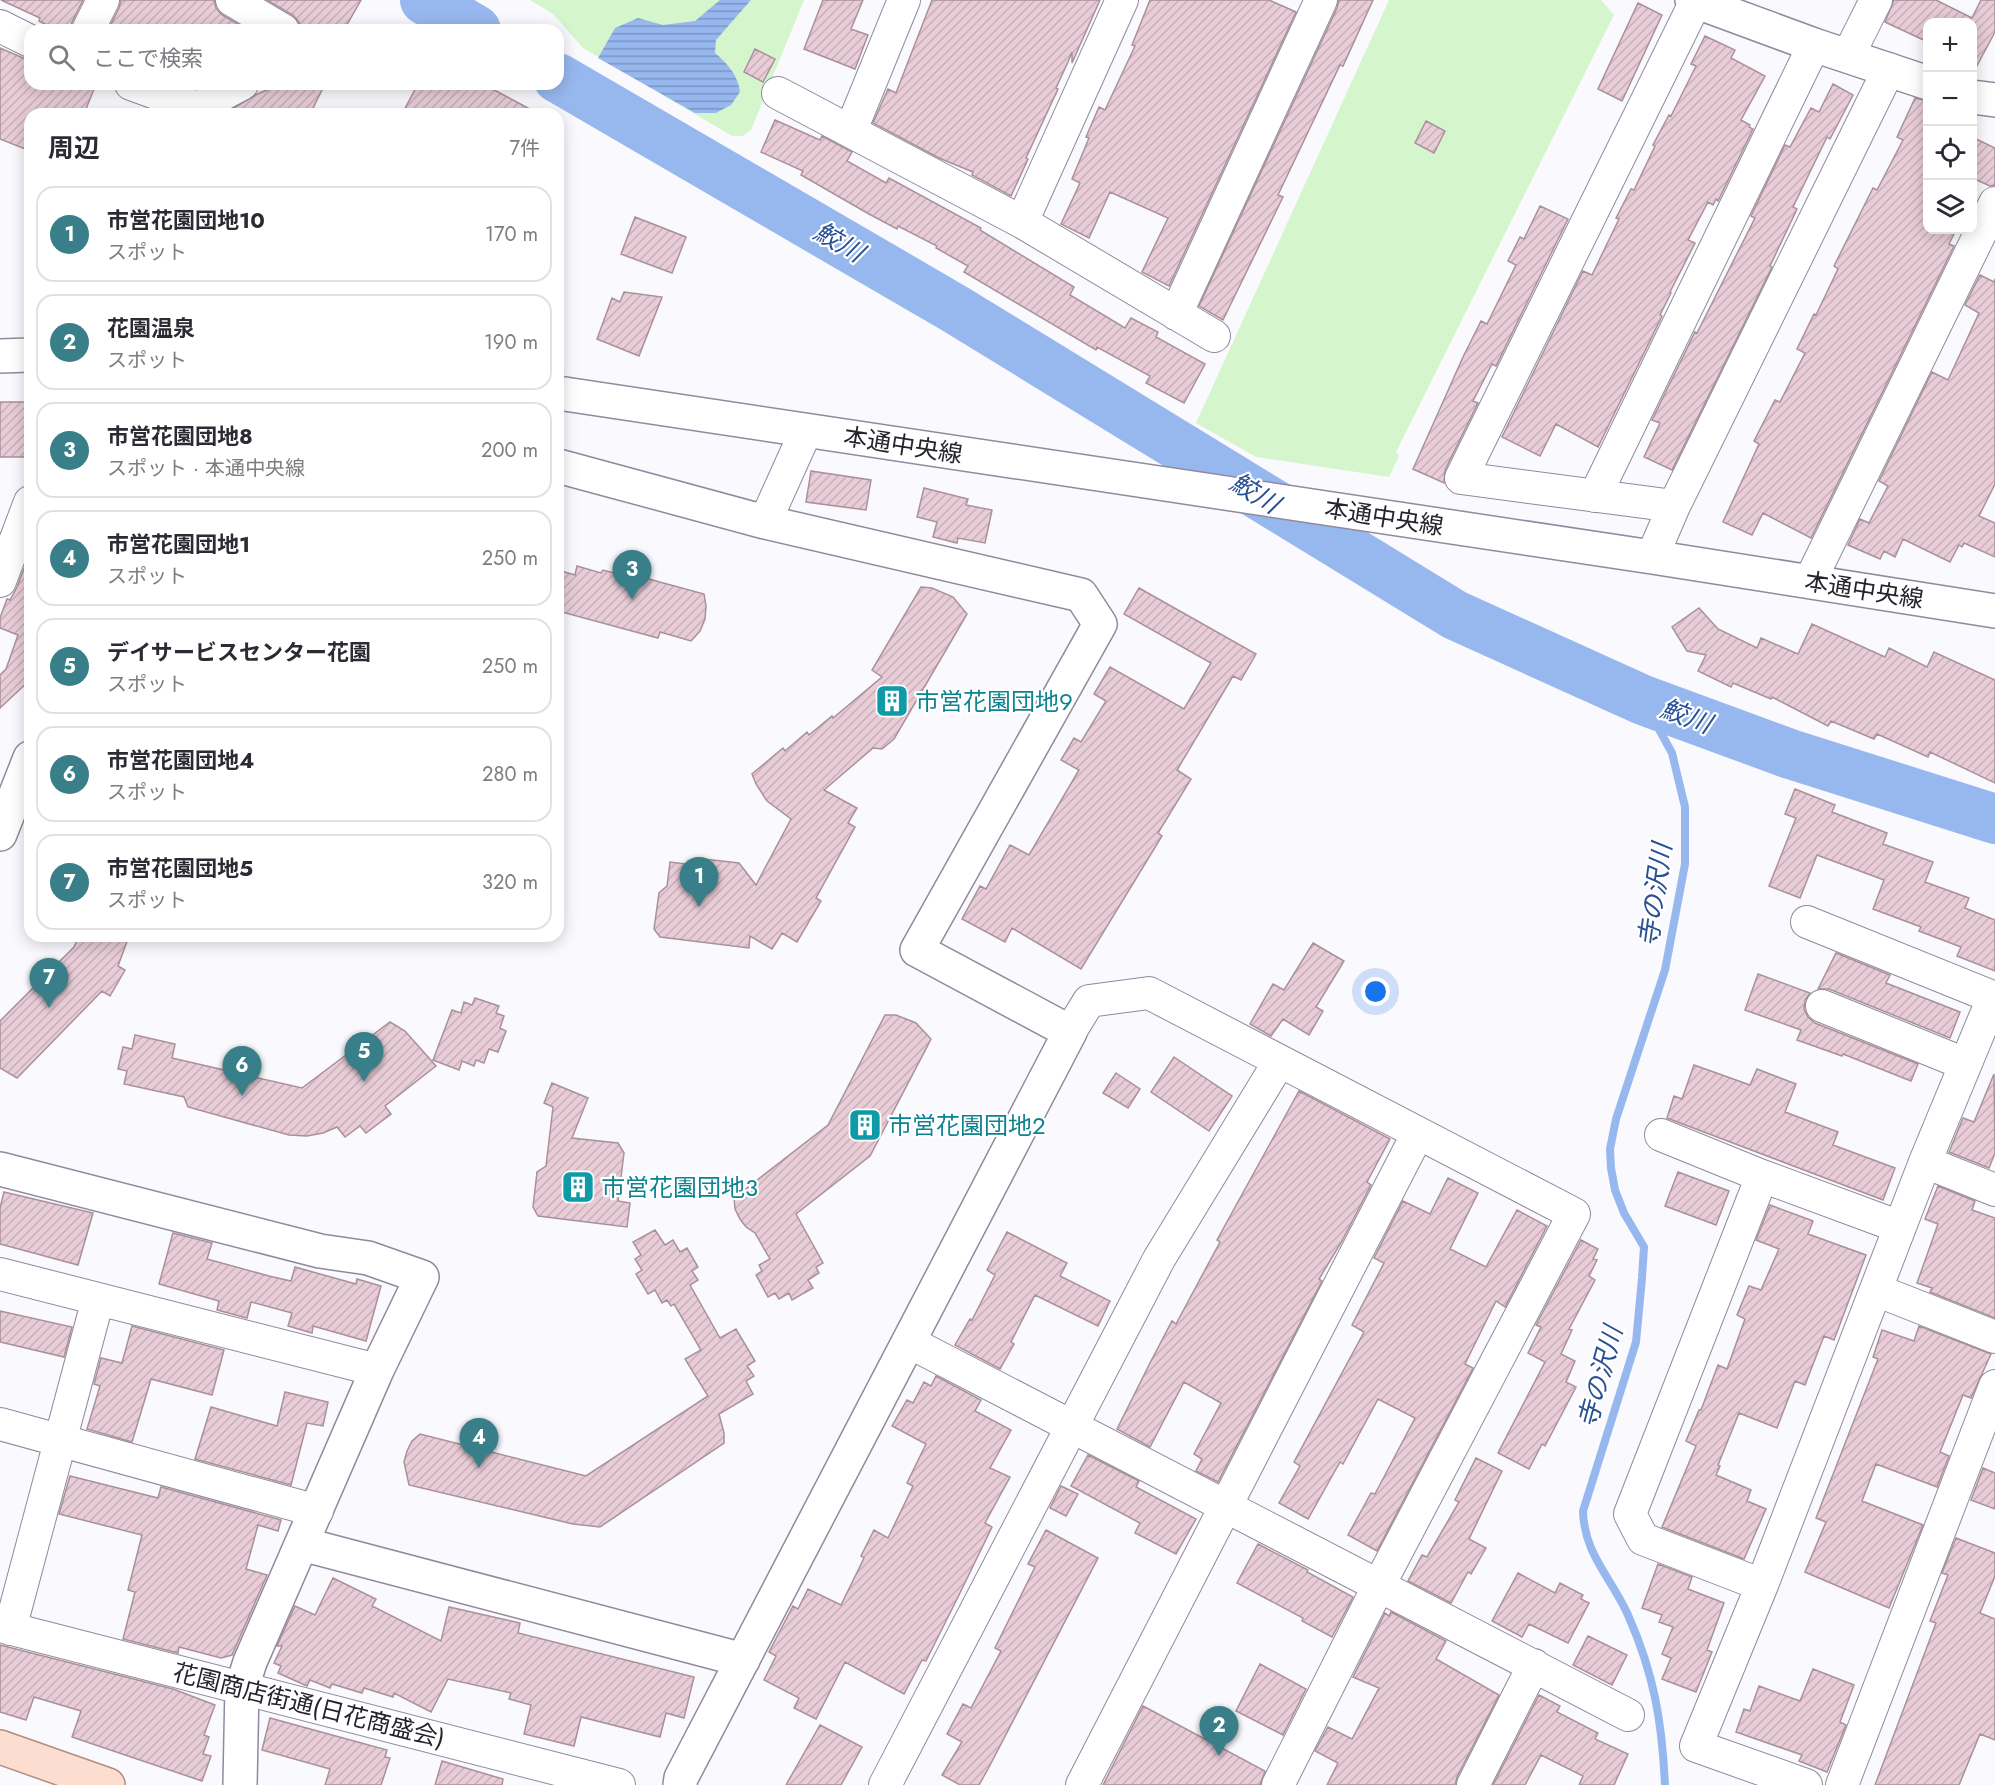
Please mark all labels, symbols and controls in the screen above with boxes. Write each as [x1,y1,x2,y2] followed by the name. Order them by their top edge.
[1923,18,1977,234] map controls
[1923,18,1977,72] button: +
[24,24,564,90] search box
[45,41,78,74] icon: search
[93,42,203,74] text: ここで検索
[1923,72,1977,126] button: −
[1923,126,1977,180] button: locate
[48,129,100,167] text: 周辺
[510,134,540,163] text: 7件
[1923,180,1977,234] button: layers
[107,204,265,236] text: 市営花園団地10
[807,213,874,273] water label: 鮫川
[64,220,75,249] text: 1
[485,220,538,249] text: 170 m
[107,238,187,267] text: スポット
[107,312,195,344] text: 花園温泉
[63,328,76,357] text: 2
[484,328,538,357] text: 190 m
[107,346,187,375] text: スポット
[841,418,965,472] street label: 本通中央線
[107,420,253,452] text: 市営花園団地8
[63,436,76,465] text: 3
[481,436,538,465] text: 200 m
[107,454,305,483] text: スポット · 本通中央線
[1223,463,1290,524] water label: 鮫川
[1322,490,1446,544] street label: 本通中央線
[107,528,250,560] text: 市営花園団地1
[63,544,76,573] text: 4
[482,544,538,573] text: 250 m
[612,550,652,600] pin: 3
[107,562,187,591] text: スポット
[1802,563,1926,617] street label: 本通中央線
[107,636,371,668] text: デイサービスセンター花園
[63,652,76,681] text: 5
[482,652,538,681] text: 250 m
[107,670,187,699] text: スポット
[874,683,910,719] building icon: 市営花園団地9
[915,684,1073,719] place label: 市営花園団地9
[1655,689,1720,744] water label: 鮫川
[107,744,254,776] text: 市営花園団地4
[63,760,76,789] text: 6
[482,760,538,789] text: 280 m
[107,778,187,807] text: スポット
[1629,838,1681,949] water label: 寺の沢川
[107,852,253,884] text: 市営花園団地5
[680,858,718,907] pin: 1
[63,868,76,897] text: 7
[482,868,538,897] text: 320 m
[107,886,187,915] text: スポット
[29,958,68,1008] pin: 7
[1361,977,1390,1006] your location
[344,1032,384,1082] pin: 5
[222,1046,262,1096] pin: 6
[847,1107,883,1143] building icon: 市営花園団地2
[888,1108,1046,1143] place label: 市営花園団地2
[560,1169,596,1205] building icon: 市営花園団地3
[601,1170,758,1205] place label: 市営花園団地3
[1568,1319,1633,1432] water label: 寺の沢川
[460,1418,498,1468] pin: 4
[169,1654,449,1756] street label: 花園商店街通(日花商盛会)
[1200,1706,1238,1756] pin: 2

